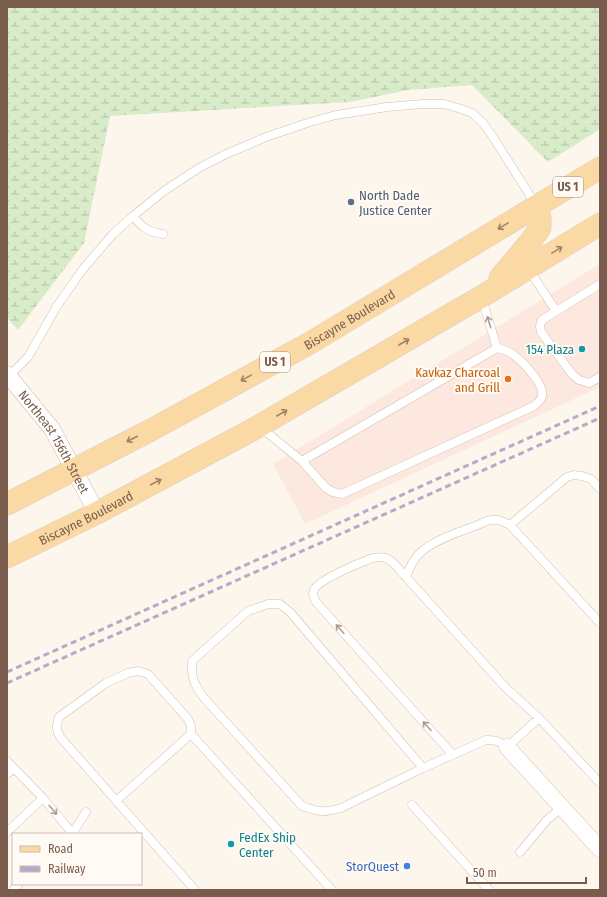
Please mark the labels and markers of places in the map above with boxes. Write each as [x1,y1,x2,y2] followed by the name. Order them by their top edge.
[359,188,432,218] place label: North Dade Justice Center
[346,197,356,207] marker: North Dade Justice Center
[526,342,574,357] place label: 154 Plaza
[577,344,587,354] marker: 154 Plaza
[415,365,501,395] place label: Kavkaz Charcoal and Grill
[503,374,513,384] marker: Kavkaz Charcoal and Grill
[239,830,296,860] place label: FedEx Ship Center
[226,839,236,849] marker: FedEx Ship Center
[346,859,400,874] place label: StorQuest
[402,861,412,871] marker: StorQuest

